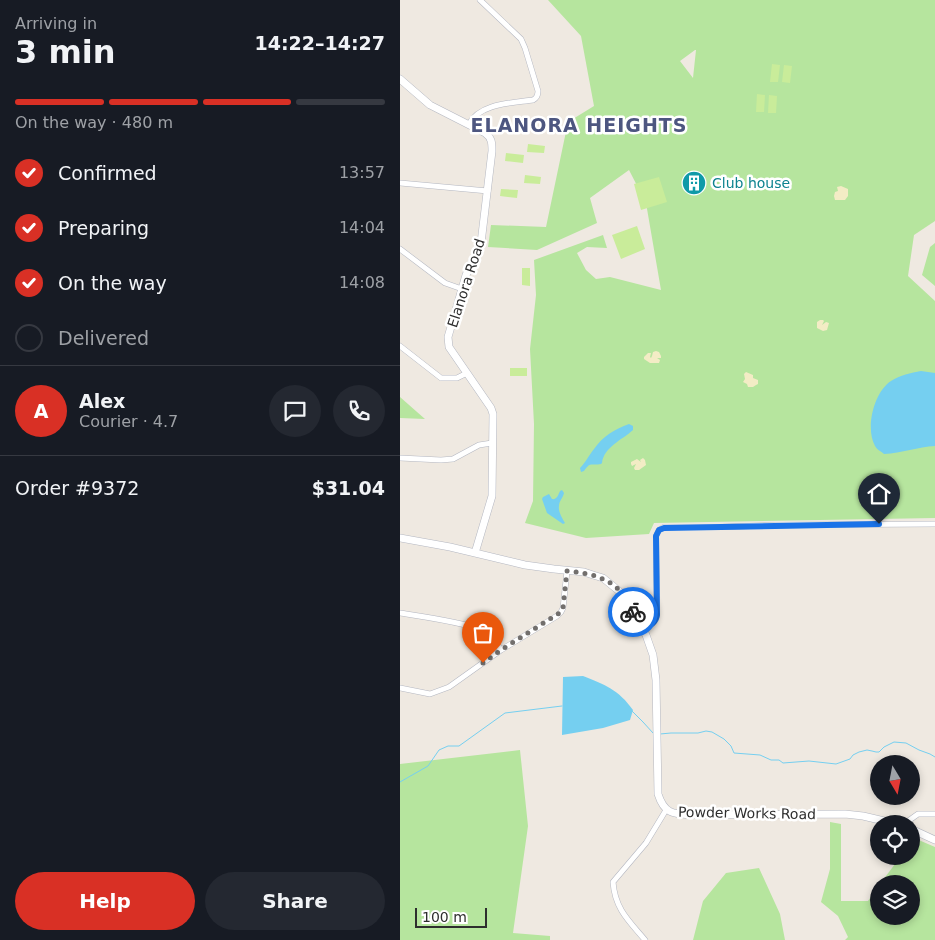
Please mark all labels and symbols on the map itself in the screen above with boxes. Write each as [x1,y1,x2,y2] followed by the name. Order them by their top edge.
[471,114,687,136] district label: ELANORA HEIGHTS
[681,170,707,196] building icon: Club house
[712,175,790,191] place label: Club house
[444,236,488,330] street label: Elanora Road
[858,473,900,524] pin
[608,587,658,637] courier
[462,612,504,663] pin
[870,755,920,805] north arrow
[678,804,816,822] street label: Powder Works Road
[415,905,488,928] scale bar

